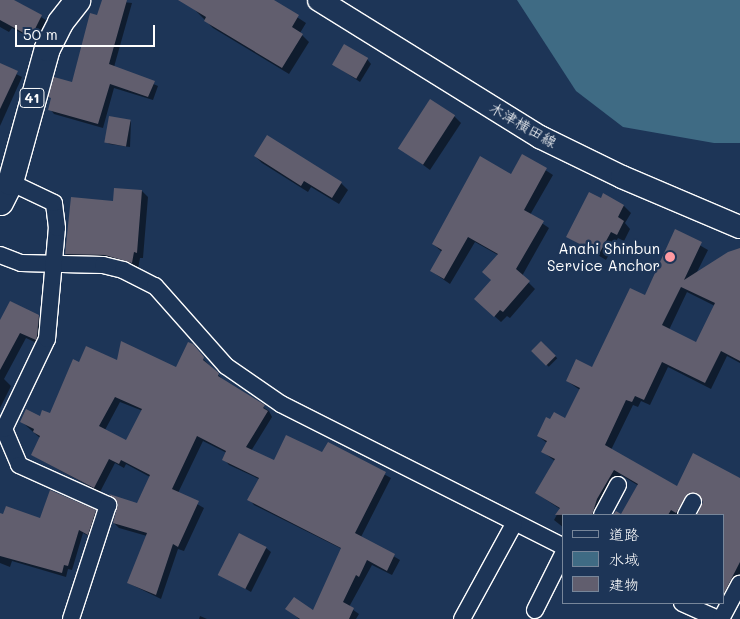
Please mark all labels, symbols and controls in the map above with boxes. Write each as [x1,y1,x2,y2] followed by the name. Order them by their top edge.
[18,15,158,47] scale bar
[23,24,58,44] text: 50 m
[18,86,46,110] road number: 41
[486,98,560,152] street label: 木津横田線
[547,239,660,274] place label: Anahi Shinbun Service Anchor
[664,251,676,263] marker: Anahi Shinbun Service Anchor
[562,514,725,604] legend
[609,524,639,544] text: 道路
[609,549,639,569] text: 水域
[609,574,639,594] text: 建物

